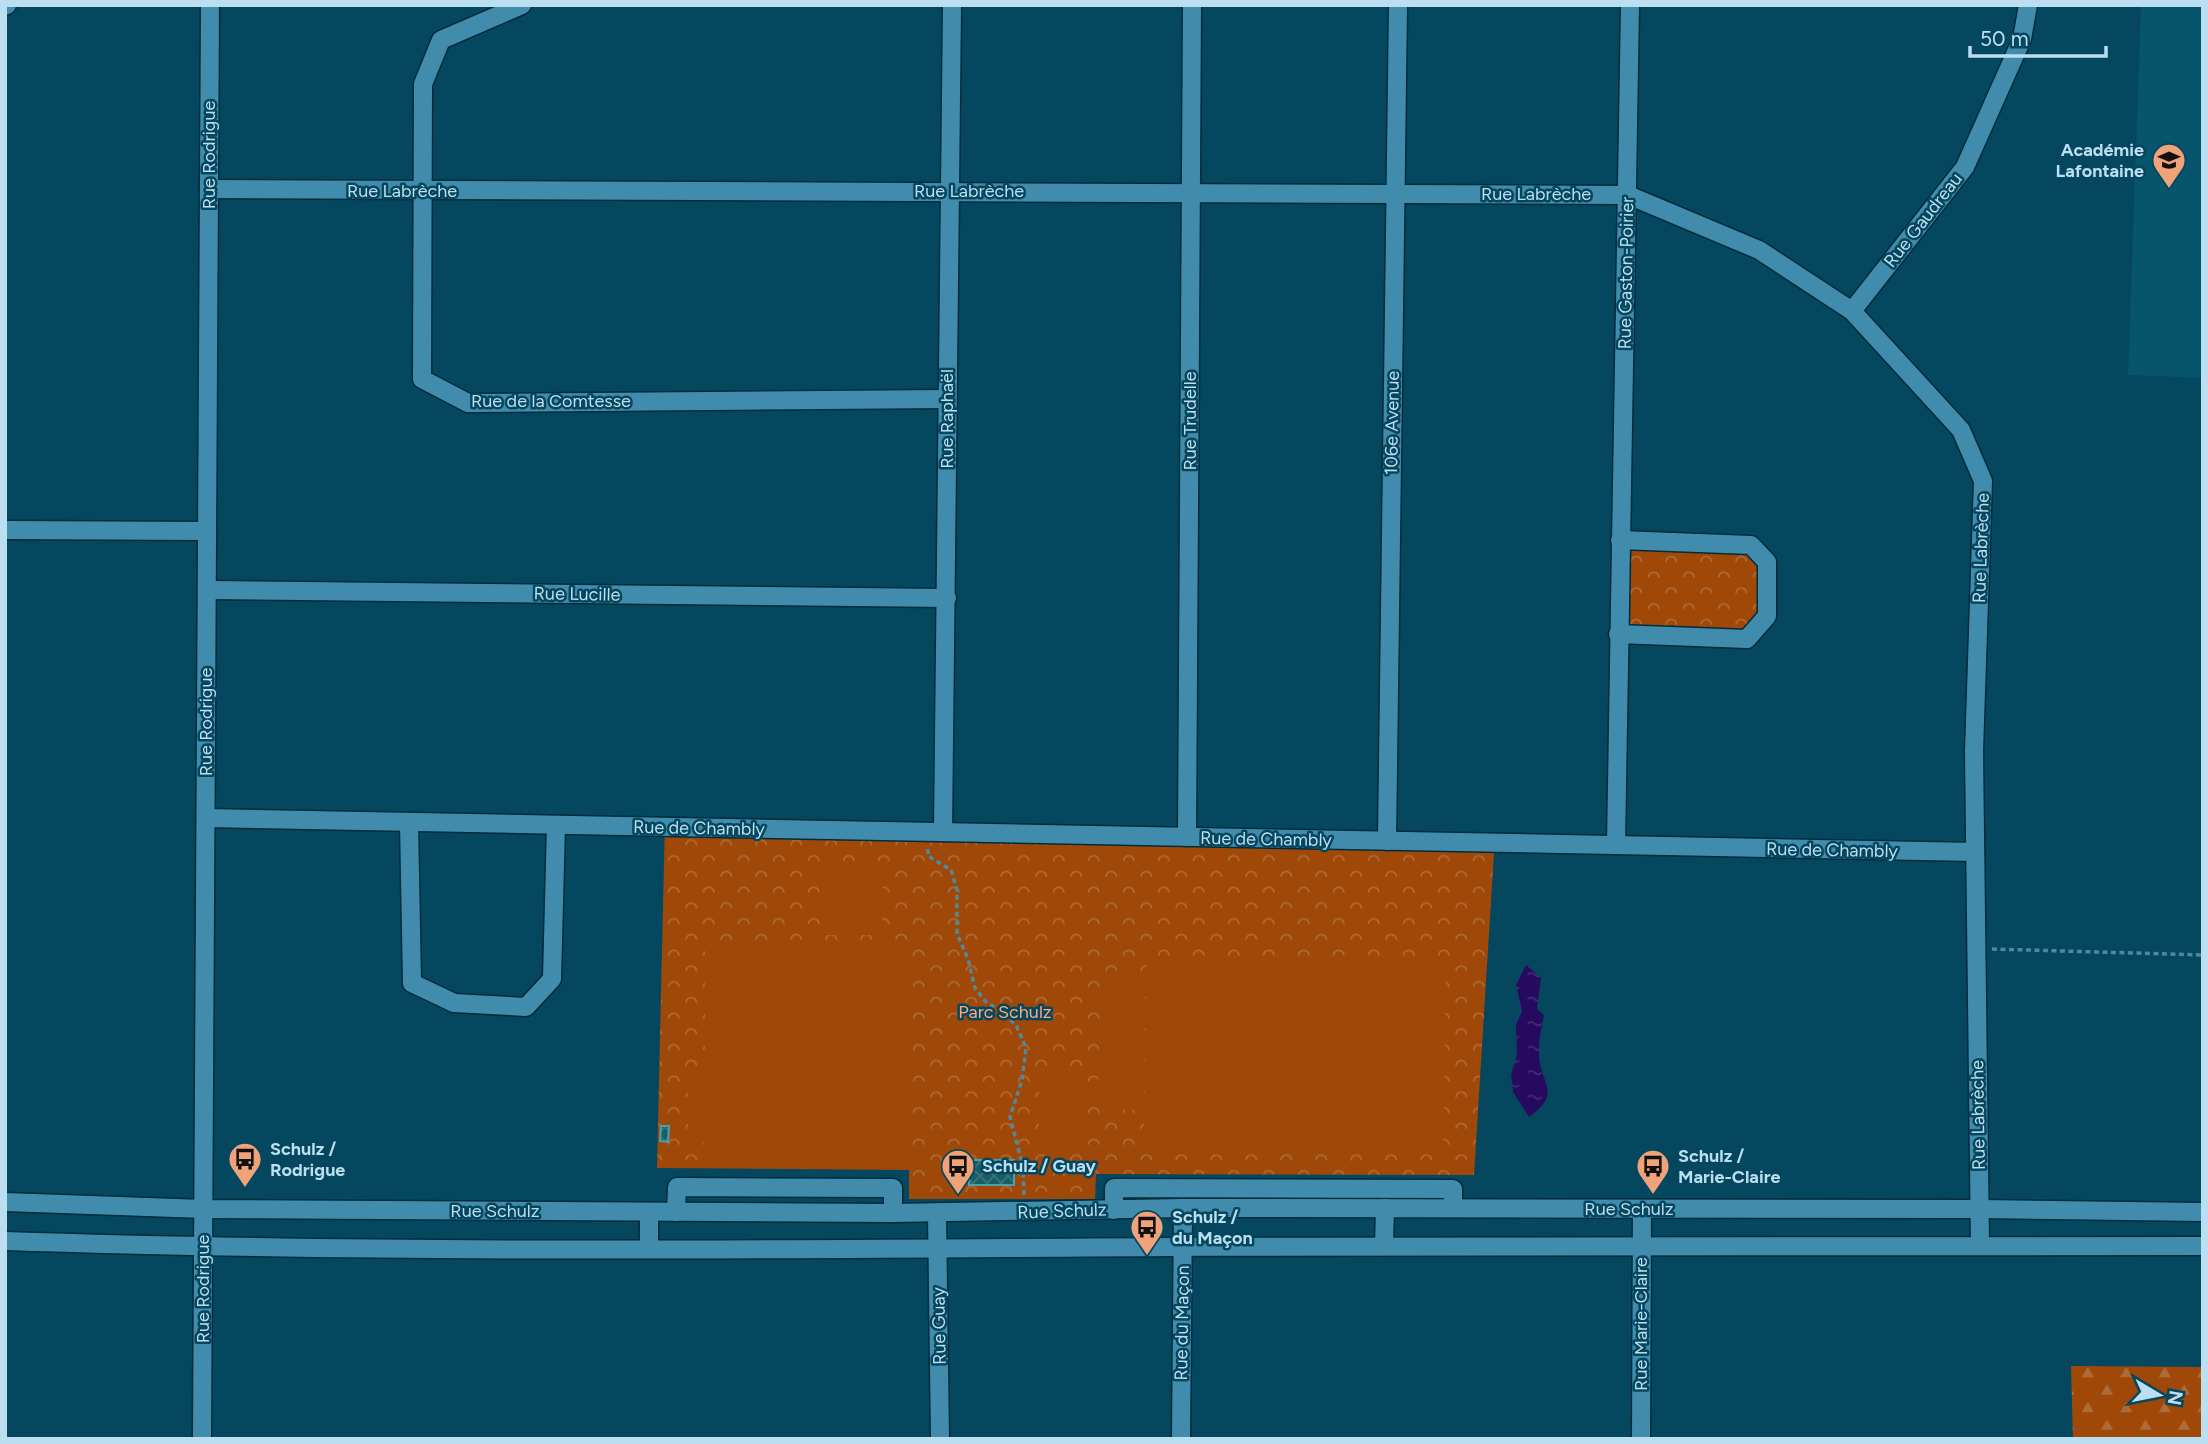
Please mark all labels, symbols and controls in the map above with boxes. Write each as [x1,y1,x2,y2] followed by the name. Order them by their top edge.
[1970,14,2106,58] scale bar
[1980,26,2029,51] text: 50 m
[198,101,220,209] street label: Rue Rodrigue
[2056,139,2144,182] place label: Académie Lafontaine
[2150,141,2188,190] school or university icon: Académie Lafontaine
[1879,168,1967,272] street label: Rue Gaudreau
[347,180,457,202] street label: Rue Labrèche
[914,180,1024,202] street label: Rue Labrèche
[1481,183,1591,205] street label: Rue Labrèche
[1614,197,1638,349] street label: Rue Gaston-Poirier
[936,369,958,469] street label: Rue Raphaël
[1380,370,1404,475] street label: 106e Avenue
[1179,371,1201,470] street label: Rue Trudelle
[471,390,631,412] street label: Rue de la Comtesse
[1968,492,1994,603] street label: Rue Labrèche
[533,582,621,606] street label: Rue Lucille
[195,668,217,776] street label: Rue Rodrigue
[633,816,766,840] street label: Rue de Chambly
[1200,827,1333,851] street label: Rue de Chambly
[1766,838,1899,862] street label: Rue de Chambly
[958,1001,1052,1023] park label: Parc Schulz
[1966,1060,1990,1170] street label: Rue Labrèche
[270,1138,345,1181] place label: Schulz / Rodrigue
[226,1140,264,1189] bus stop icon: Schulz / Rodrigue
[1678,1145,1780,1188] place label: Schulz / Marie-Claire
[939,1147,977,1196] bus stop icon: Schulz / Guay
[1634,1147,1672,1196] bus stop icon: Schulz / Marie-Claire
[982,1155,1097,1177] place label: Schulz / Guay
[1017,1198,1107,1224] street label: Rue Schulz
[1584,1198,1674,1220] street label: Rue Schulz
[450,1200,540,1222] street label: Rue Schulz
[1172,1206,1253,1249] place label: Schulz / du Maçon
[1128,1208,1166,1257] bus stop icon: Schulz / du Maçon
[192,1235,214,1343] street label: Rue Rodrigue
[1630,1257,1652,1391] street label: Rue Marie-Claire
[1170,1265,1194,1381] street label: Rue du Maçon
[927,1286,951,1365] street label: Rue Guay
[2124,1360,2194,1430] north arrow
[2163,1389,2188,1407] text: N

